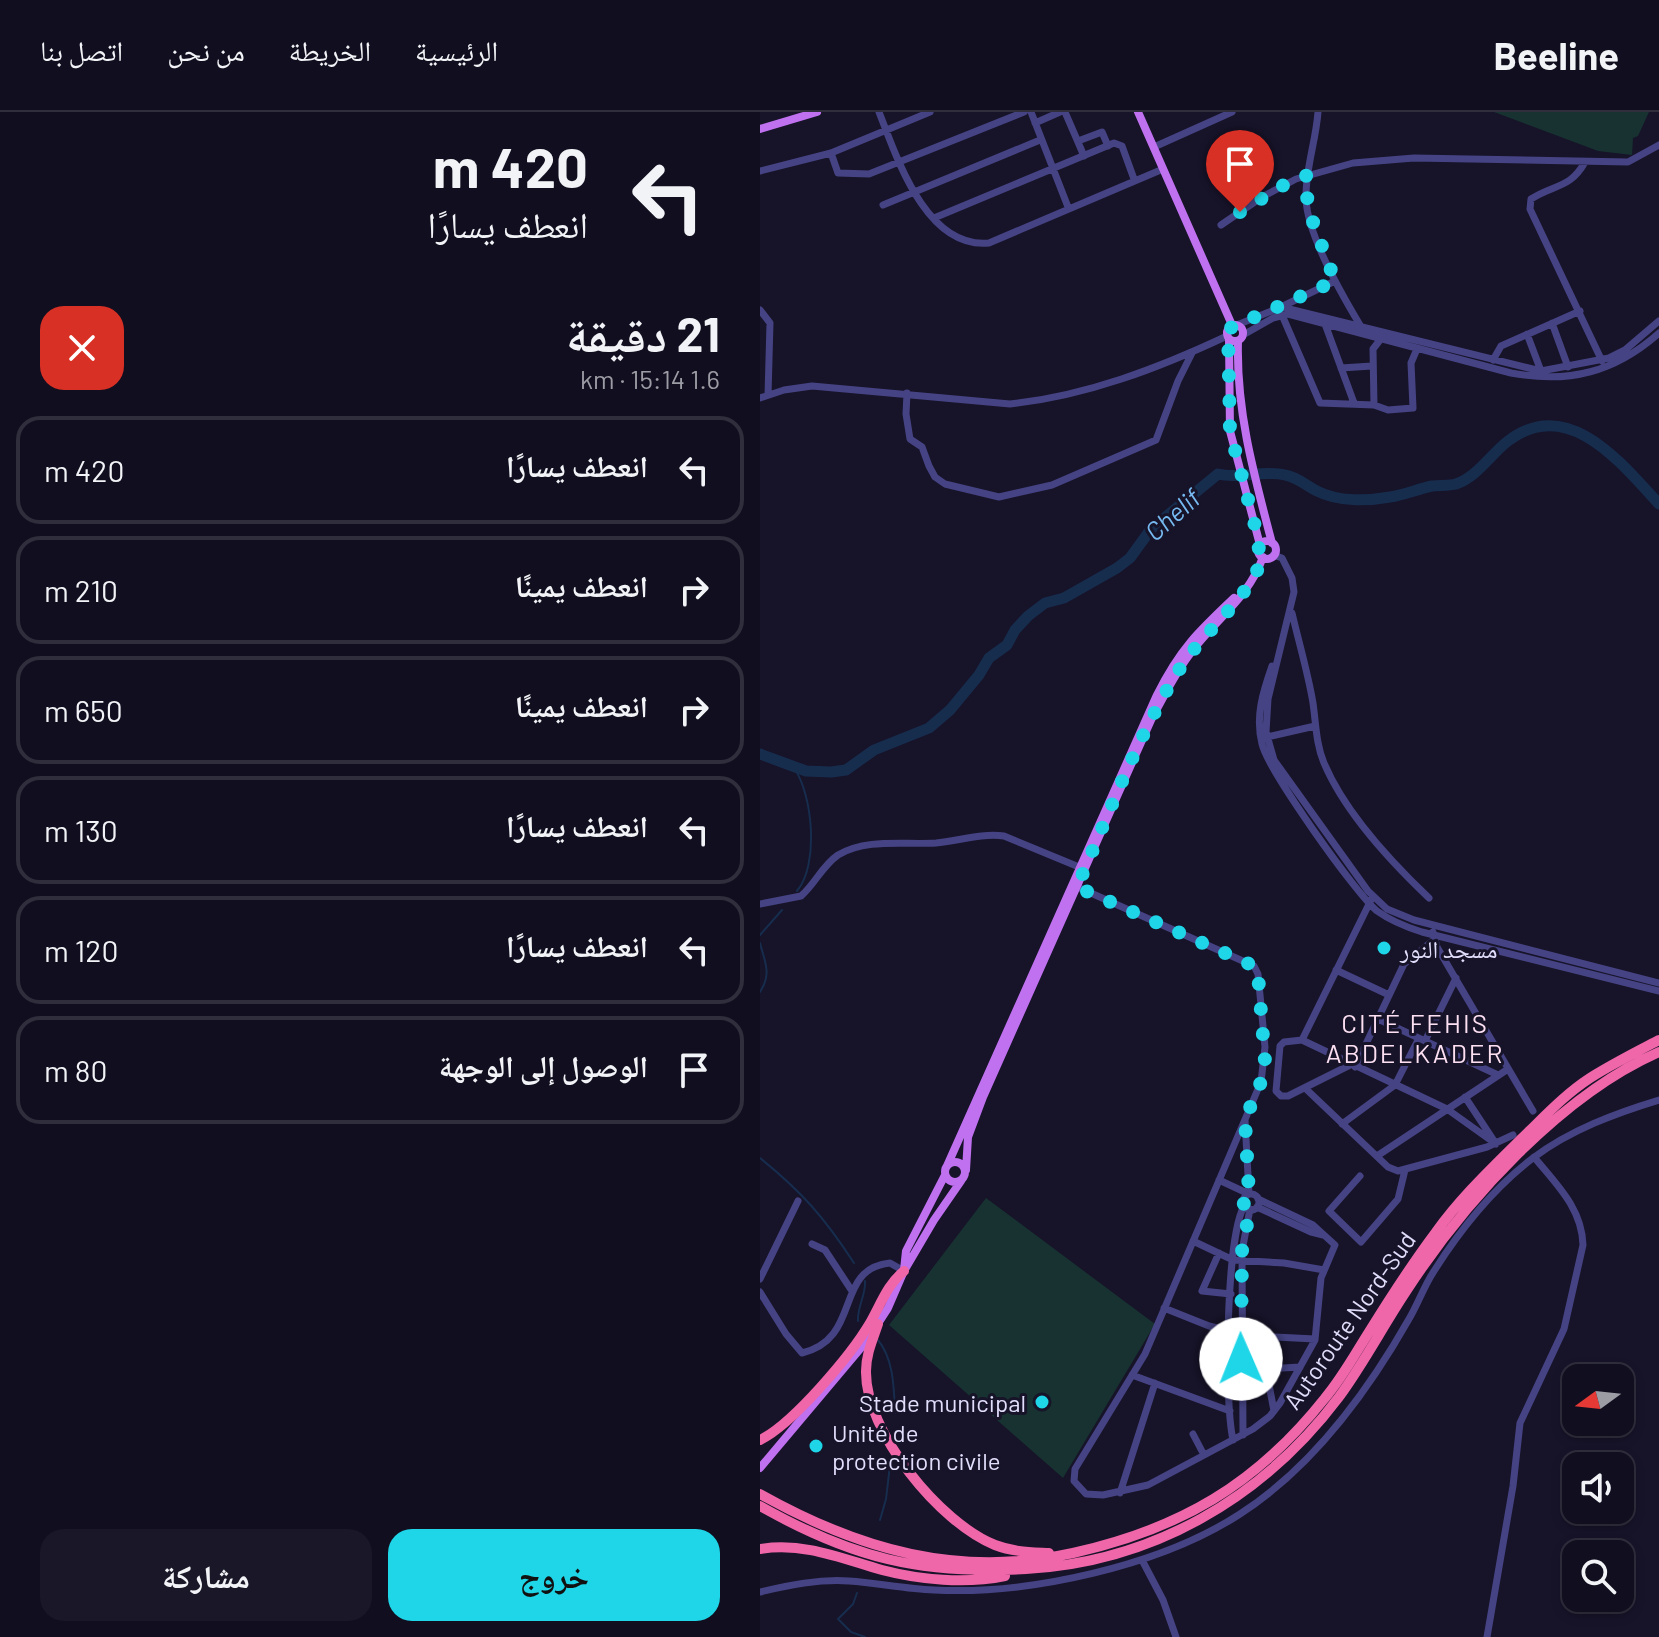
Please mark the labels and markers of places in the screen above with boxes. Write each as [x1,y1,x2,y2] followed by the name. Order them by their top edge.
[1206,130,1274,212] pin
[1399,934,1497,963] place label: مسجد النور
[1375,939,1393,957] marker: مسجد النور
[859,1388,1026,1417] place label: Stade municipal
[1033,1393,1051,1411] marker: Stade municipal
[832,1418,1001,1475] place label: Unité de protection civile
[807,1437,825,1455] marker: Unité de protection civile

